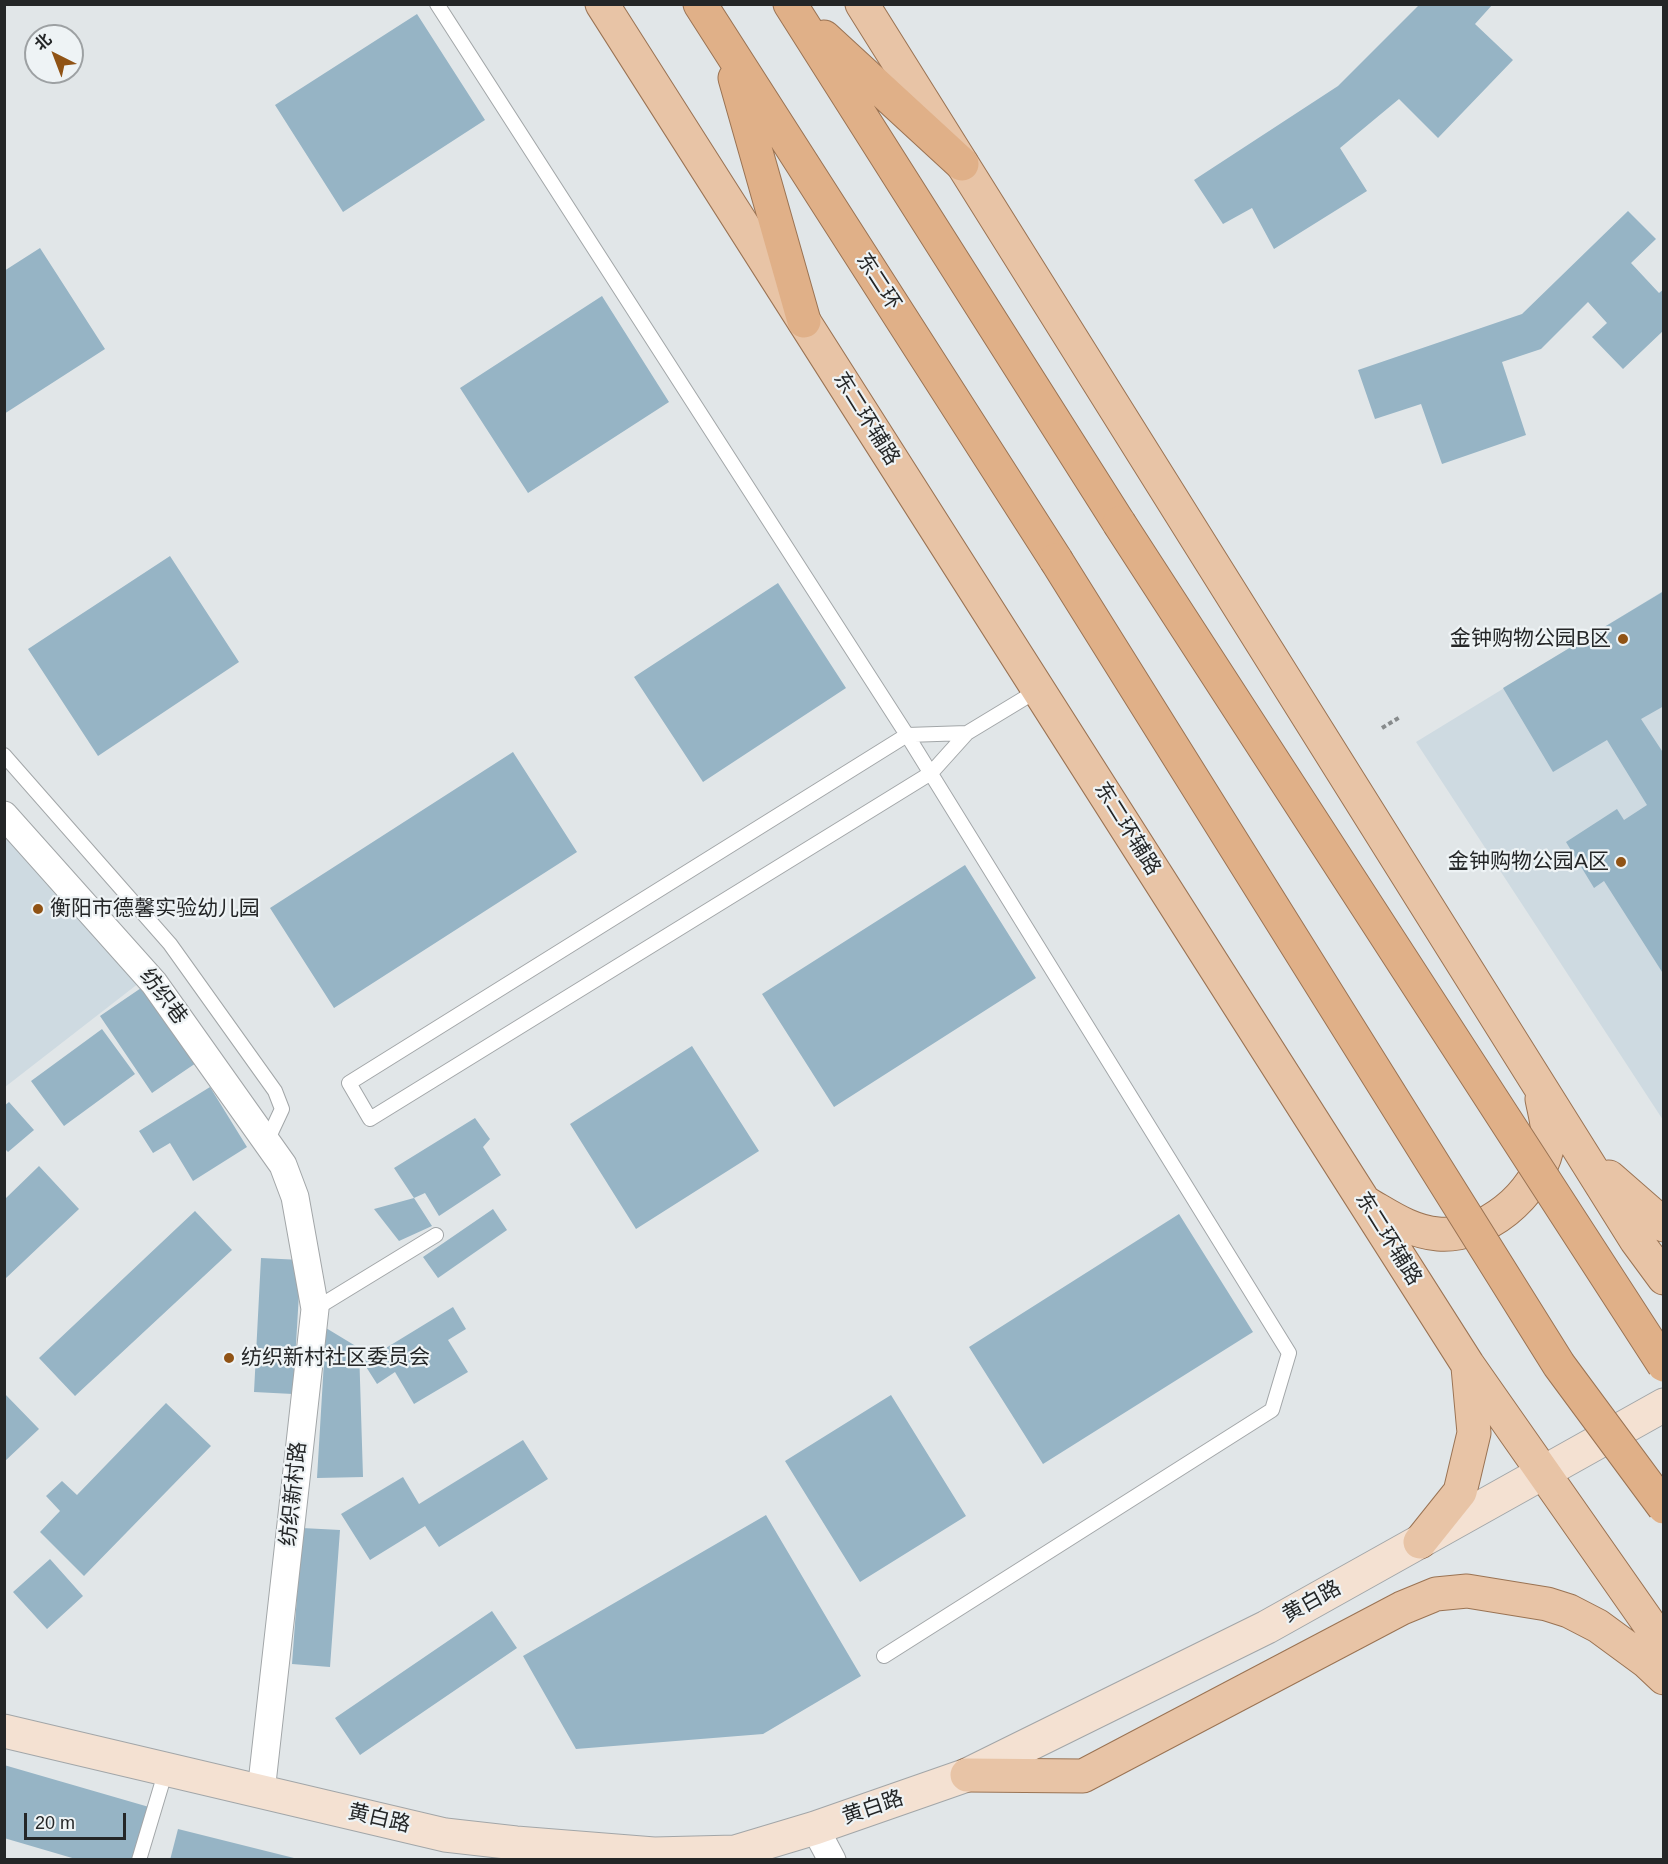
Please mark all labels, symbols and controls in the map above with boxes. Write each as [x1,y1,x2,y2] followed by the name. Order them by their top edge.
[24,24,84,84] north arrow
[31,30,55,53] text: 北
[850,249,906,315] street label: 东二环
[827,368,905,470] street label: 东二环辅路
[1450,626,1611,652] place label: 金钟购物公园B区
[1616,632,1630,646] marker: 金钟购物公园B区
[1088,778,1166,880] street label: 东二环辅路
[1448,849,1609,875] place label: 金钟购物公园A区
[1614,855,1628,869] marker: 金钟购物公园A区
[50,896,260,922] place label: 衡阳市德馨实验幼儿园
[31,902,45,916] marker: 衡阳市德馨实验幼儿园
[134,964,192,1030] street label: 纺织巷
[1349,1188,1427,1290] street label: 东二环辅路
[241,1345,430,1371] place label: 纺织新村社区委员会
[222,1351,236,1365] marker: 纺织新村社区委员会
[276,1440,312,1548] street label: 纺织新村路
[1278,1576,1346,1628] street label: 黄白路
[839,1786,907,1830] street label: 黄白路
[345,1800,413,1838] street label: 黄白路
[27,1801,129,1839] scale bar
[35,1813,75,1833] text: 20 m

